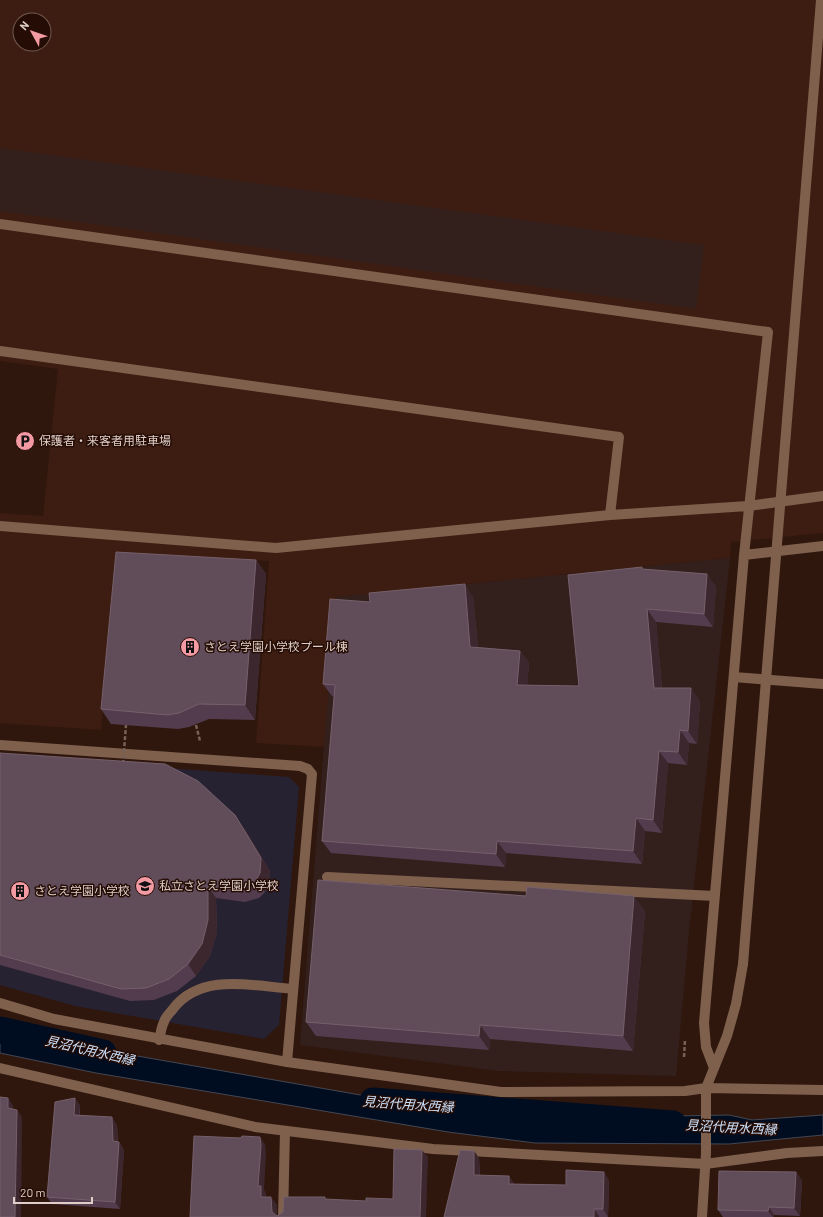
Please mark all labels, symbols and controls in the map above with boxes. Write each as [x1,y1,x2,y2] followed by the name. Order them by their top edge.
[12,12,52,52] north arrow
[17,18,31,32] text: N
[14,430,36,452] parking icon: 保護者・来客者用駐車場
[39,433,171,447] place label: 保護者・来客者用駐車場
[179,636,201,658] building icon: さとえ学園小学校プール棟
[204,639,348,653] place label: さとえ学園小学校プール棟
[134,875,156,897] school or university icon: 私立さとえ学園小学校
[159,878,279,892] place label: 私立さとえ学園小学校
[9,880,31,902] building icon: さとえ学園小学校
[34,883,130,897] place label: さとえ学園小学校
[44,1032,138,1068] water label: 見沼代用水西縁
[362,1093,456,1115] water label: 見沼代用水西縁
[685,1117,779,1137] water label: 見沼代用水西縁
[14,1179,92,1205] scale bar
[20,1185,46,1199] text: 20 m

